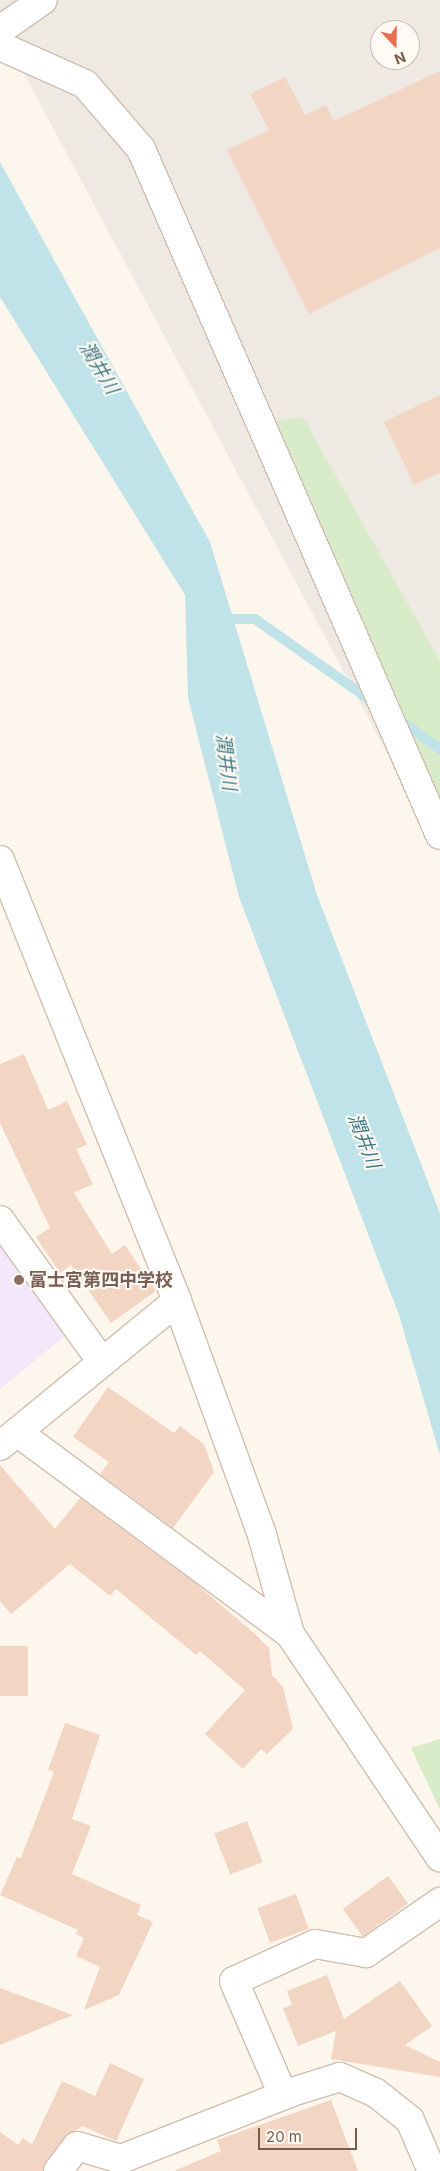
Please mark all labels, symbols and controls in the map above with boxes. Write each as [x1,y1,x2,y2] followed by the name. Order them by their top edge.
[370,20,420,70] north arrow
[392,49,408,68] text: N
[75,338,123,398] water label: 潤井川
[211,732,241,792] water label: 潤井川
[343,1110,385,1172] water label: 潤井川
[29,1269,173,1291] place label: 富士宮第四中学校
[13,1274,25,1286] marker: 富士宮第四中学校
[260,2118,359,2150] scale bar
[266,2127,302,2146] text: 20 m

